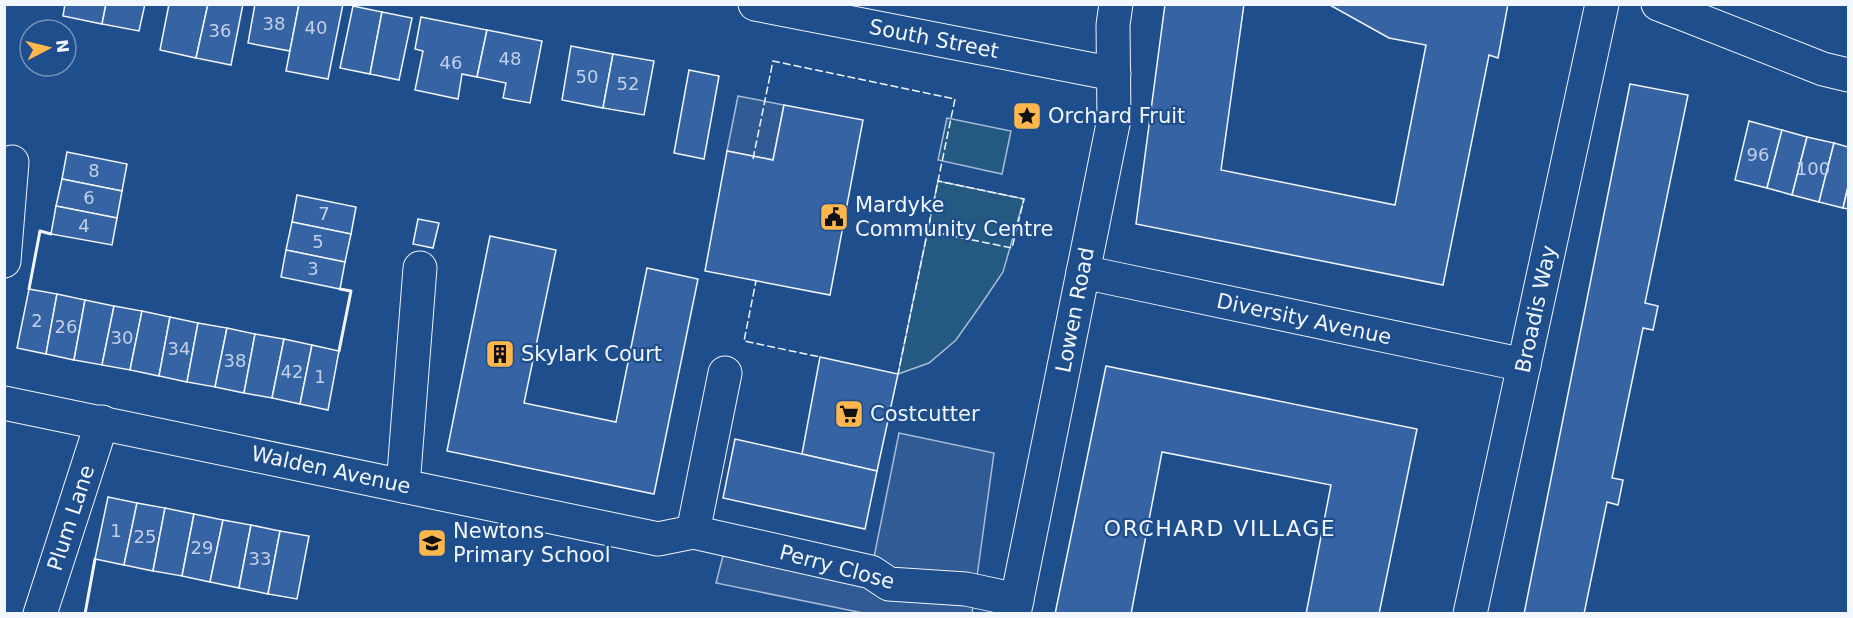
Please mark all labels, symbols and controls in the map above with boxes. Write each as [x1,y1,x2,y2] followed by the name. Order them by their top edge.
[263,13,285,34] house number: 38
[867,15,1001,63] street label: South Street
[305,17,327,38] house number: 40
[18,18,78,78] north arrow
[209,20,231,41] house number: 36
[52,38,73,54] text: N
[499,48,521,69] house number: 48
[440,52,462,73] house number: 46
[576,66,598,87] house number: 50
[617,73,639,94] house number: 52
[1011,100,1043,132] place icon: Orchard Fruit
[1048,104,1185,128] place label: Orchard Fruit
[1747,144,1769,165] house number: 96
[1796,158,1830,179] house number: 100
[88,160,100,181] house number: 8
[83,187,95,208] house number: 6
[855,193,1053,241] place label: Mardyke Community Centre
[818,201,850,233] public building icon: Mardyke Community Centre
[318,203,330,224] house number: 7
[78,215,90,236] house number: 4
[312,231,324,252] house number: 5
[1511,243,1561,375] street label: Broadis Way
[1051,245,1099,375] street label: Lowen Road
[307,258,319,279] house number: 3
[1214,289,1394,349] street label: Diversity Avenue
[31,310,43,331] house number: 2
[55,316,77,337] house number: 26
[111,327,133,348] house number: 30
[168,338,190,359] house number: 34
[484,338,516,370] building icon: Skylark Court
[521,342,662,366] place label: Skylark Court
[224,350,246,371] house number: 38
[281,361,303,382] house number: 42
[314,366,326,387] house number: 1
[833,398,865,430] supermarket icon: Costcutter
[870,402,980,426] place label: Costcutter
[249,441,413,499] street label: Walden Avenue
[43,462,99,574] street label: Plum Lane
[1104,516,1336,541] district label: ORCHARD VILLAGE
[453,519,611,567] place label: Newtons Primary School
[110,520,122,541] house number: 1
[134,526,156,547] house number: 25
[416,527,448,559] school or university icon: Newtons Primary School
[191,537,213,558] house number: 29
[777,540,897,594] street label: Perry Close
[249,548,271,569] house number: 33

